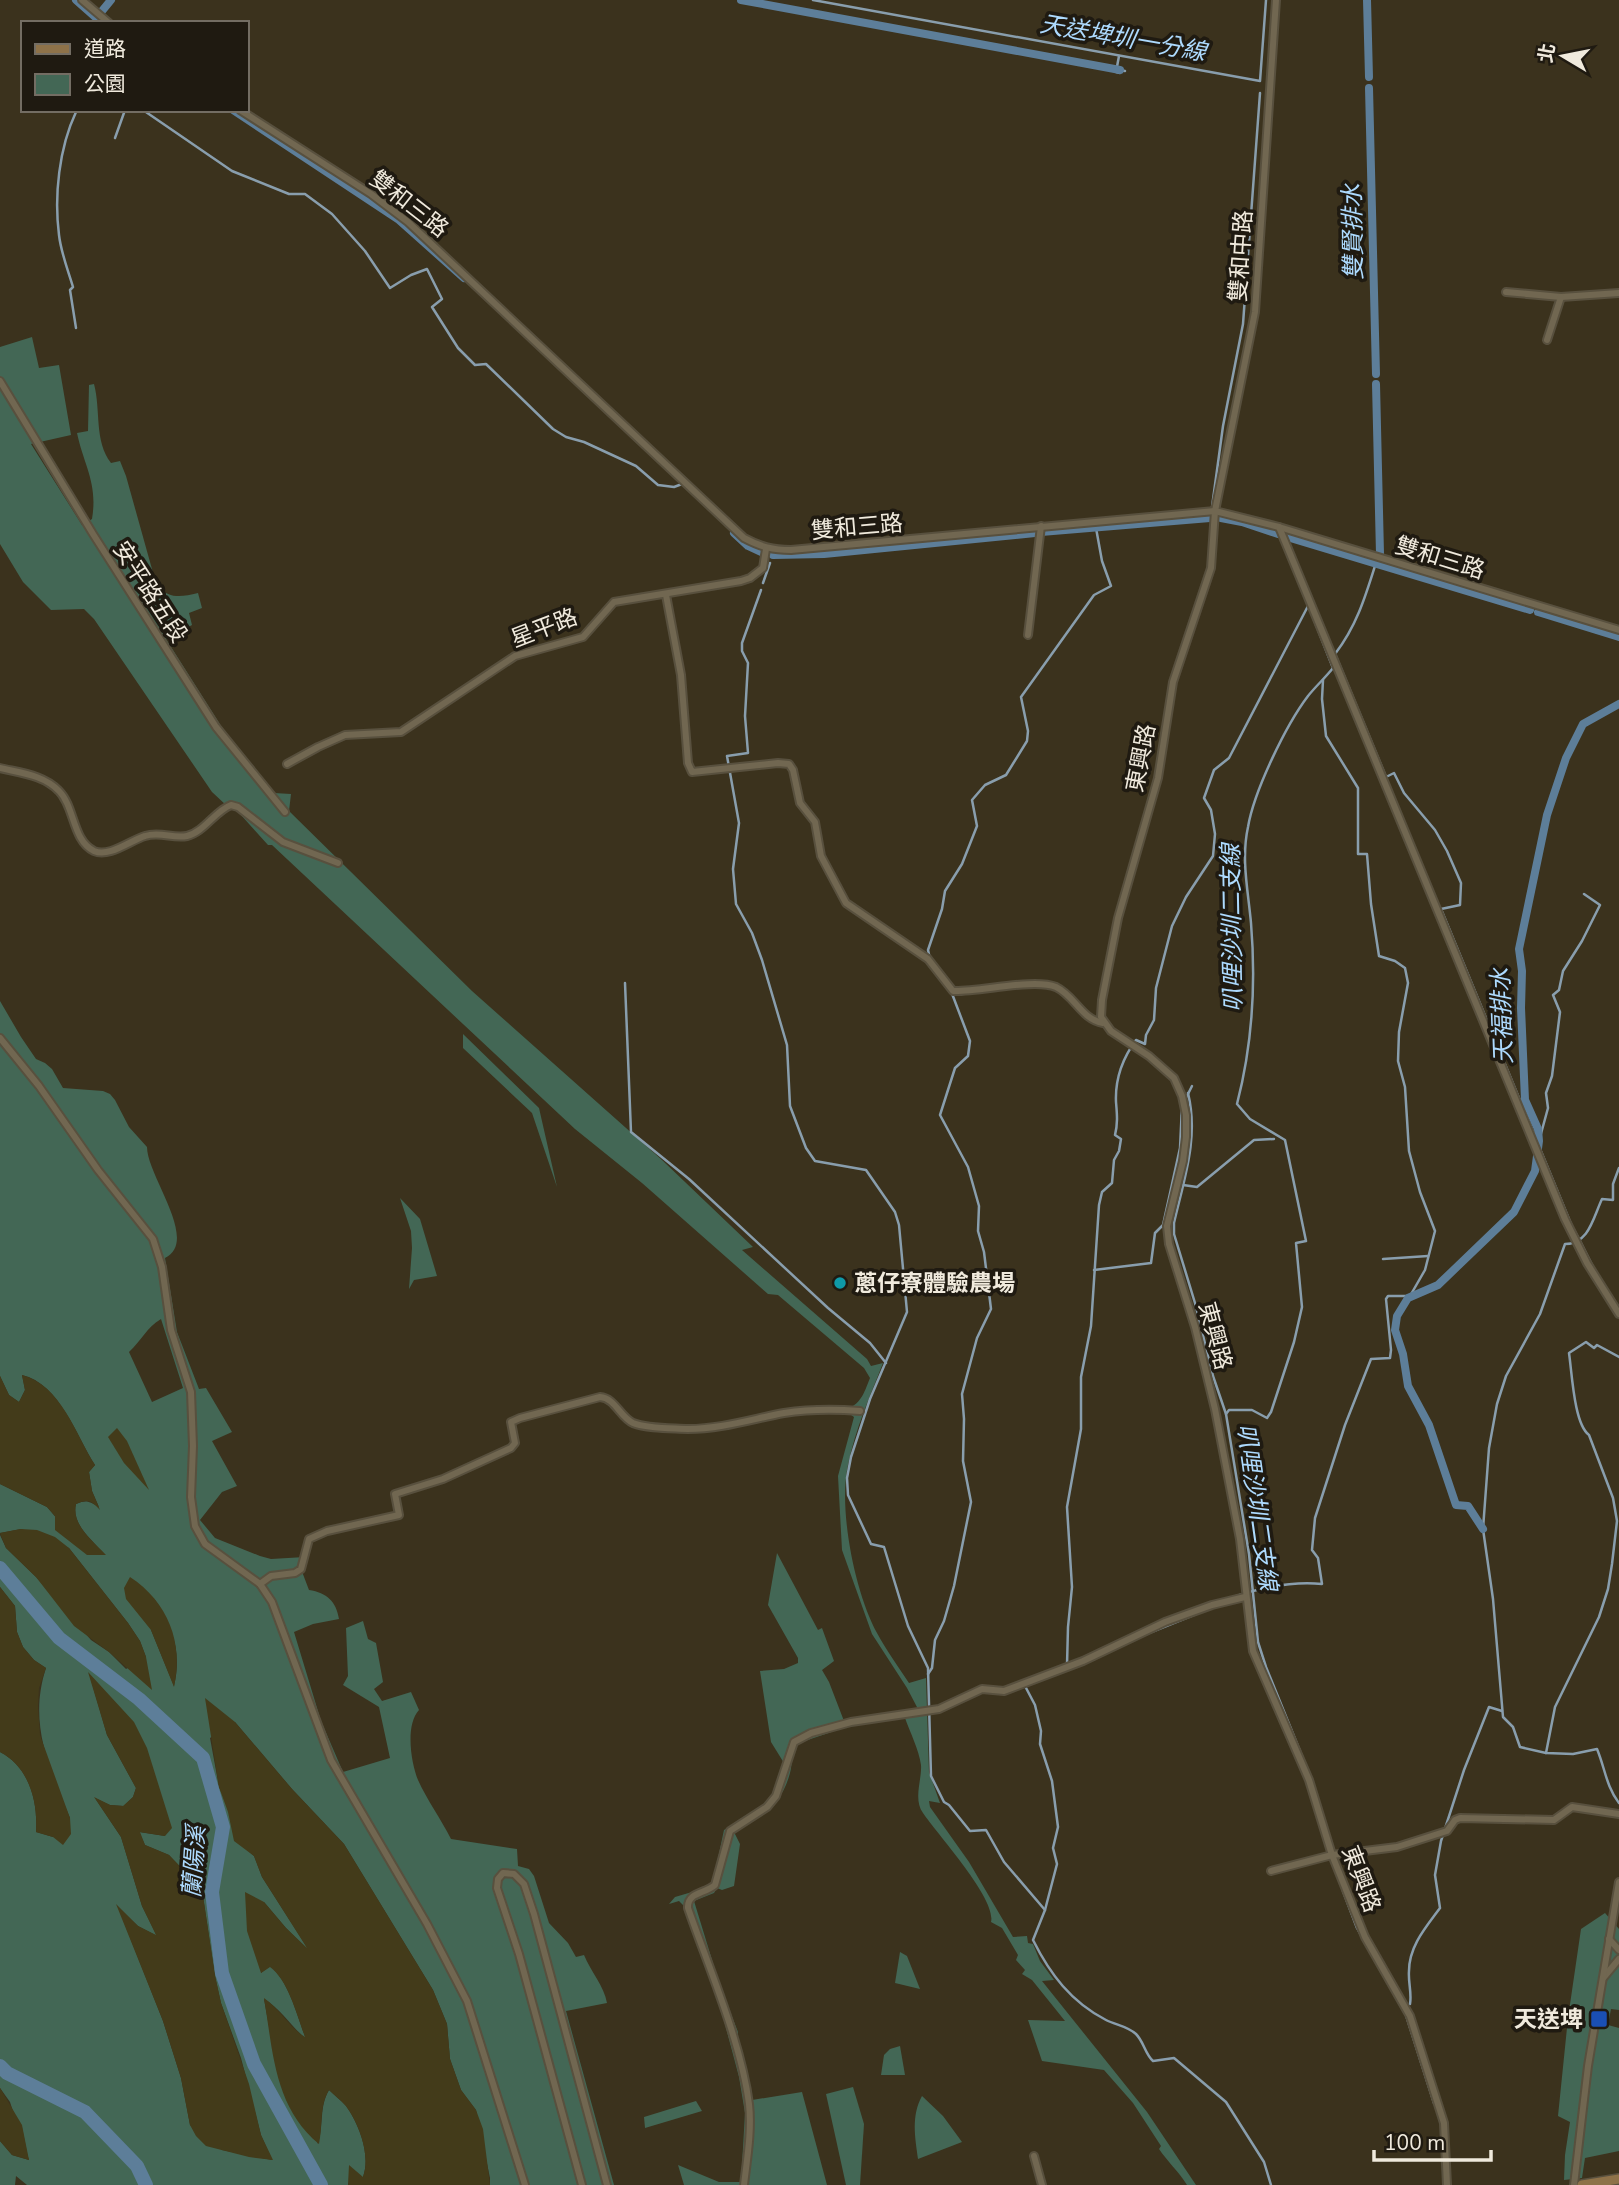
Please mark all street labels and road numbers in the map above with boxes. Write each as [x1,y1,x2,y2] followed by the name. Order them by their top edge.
[363,163,455,245] street label: 雙和三路
[1222,209,1260,303] street label: 雙和中路
[810,508,904,546] street label: 雙和三路
[1391,530,1489,586] street label: 雙和三路
[106,535,194,649] street label: 安平路五段
[506,601,582,655] street label: 星平路
[1119,721,1163,795] street label: 東興路
[1191,1299,1239,1373] street label: 東興路
[1334,1841,1388,1917] street label: 東興路

